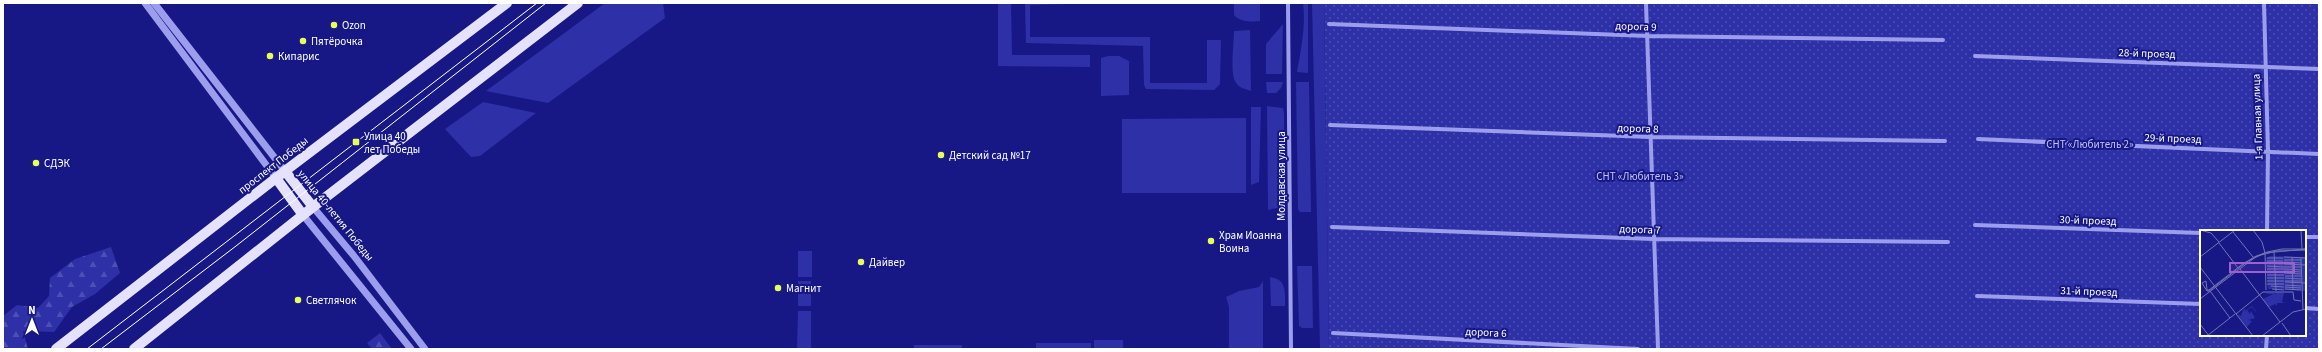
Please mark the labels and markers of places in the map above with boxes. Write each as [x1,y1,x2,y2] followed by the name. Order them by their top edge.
[342,18,366,33] place label: Ozon
[329,20,339,30] marker: Ozon
[311,34,363,49] place label: Пятёрочка
[298,36,308,46] marker: Пятёрочка
[278,49,320,64] place label: Кипарис
[265,51,275,61] marker: Кипарис
[364,129,420,157] place label: Улица 40 лет Победы
[351,137,361,147] marker: Улица 40 лет Победы
[949,148,1031,163] place label: Детский сад №17
[936,150,946,160] marker: Детский сад №17
[44,156,71,171] place label: СДЭК
[31,158,41,168] marker: СДЭК
[1219,228,1282,256] place label: Храм Иоанна Воина
[1206,236,1216,246] marker: Храм Иоанна Воина
[869,255,905,270] place label: Дайвер
[856,257,866,267] marker: Дайвер
[786,281,822,296] place label: Магнит
[773,283,783,293] marker: Магнит
[306,293,357,308] place label: Светлячок
[293,295,303,305] marker: Светлячок

